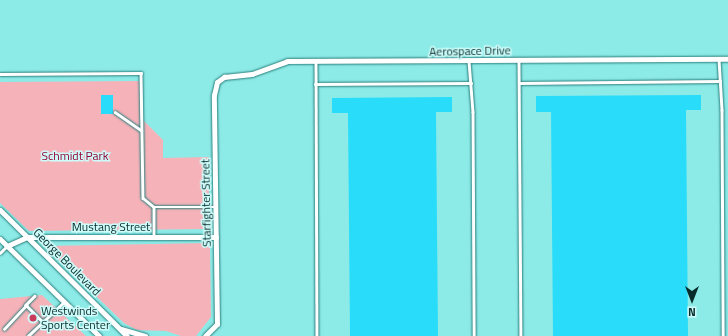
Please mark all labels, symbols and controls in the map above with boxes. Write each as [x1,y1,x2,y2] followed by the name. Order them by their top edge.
[429,43,511,59] street label: Aerospace Drive
[41,149,109,163] park label: Schmidt Park
[198,159,214,247] street label: Starfighter Street
[72,220,150,234] street label: Mustang Street
[30,225,104,299] street label: George Boulevard
[672,280,712,320] north arrow
[41,304,110,332] place label: Westwinds Sports Center
[688,304,696,320] text: N
[28,313,38,323] marker: Westwinds Sports Center

